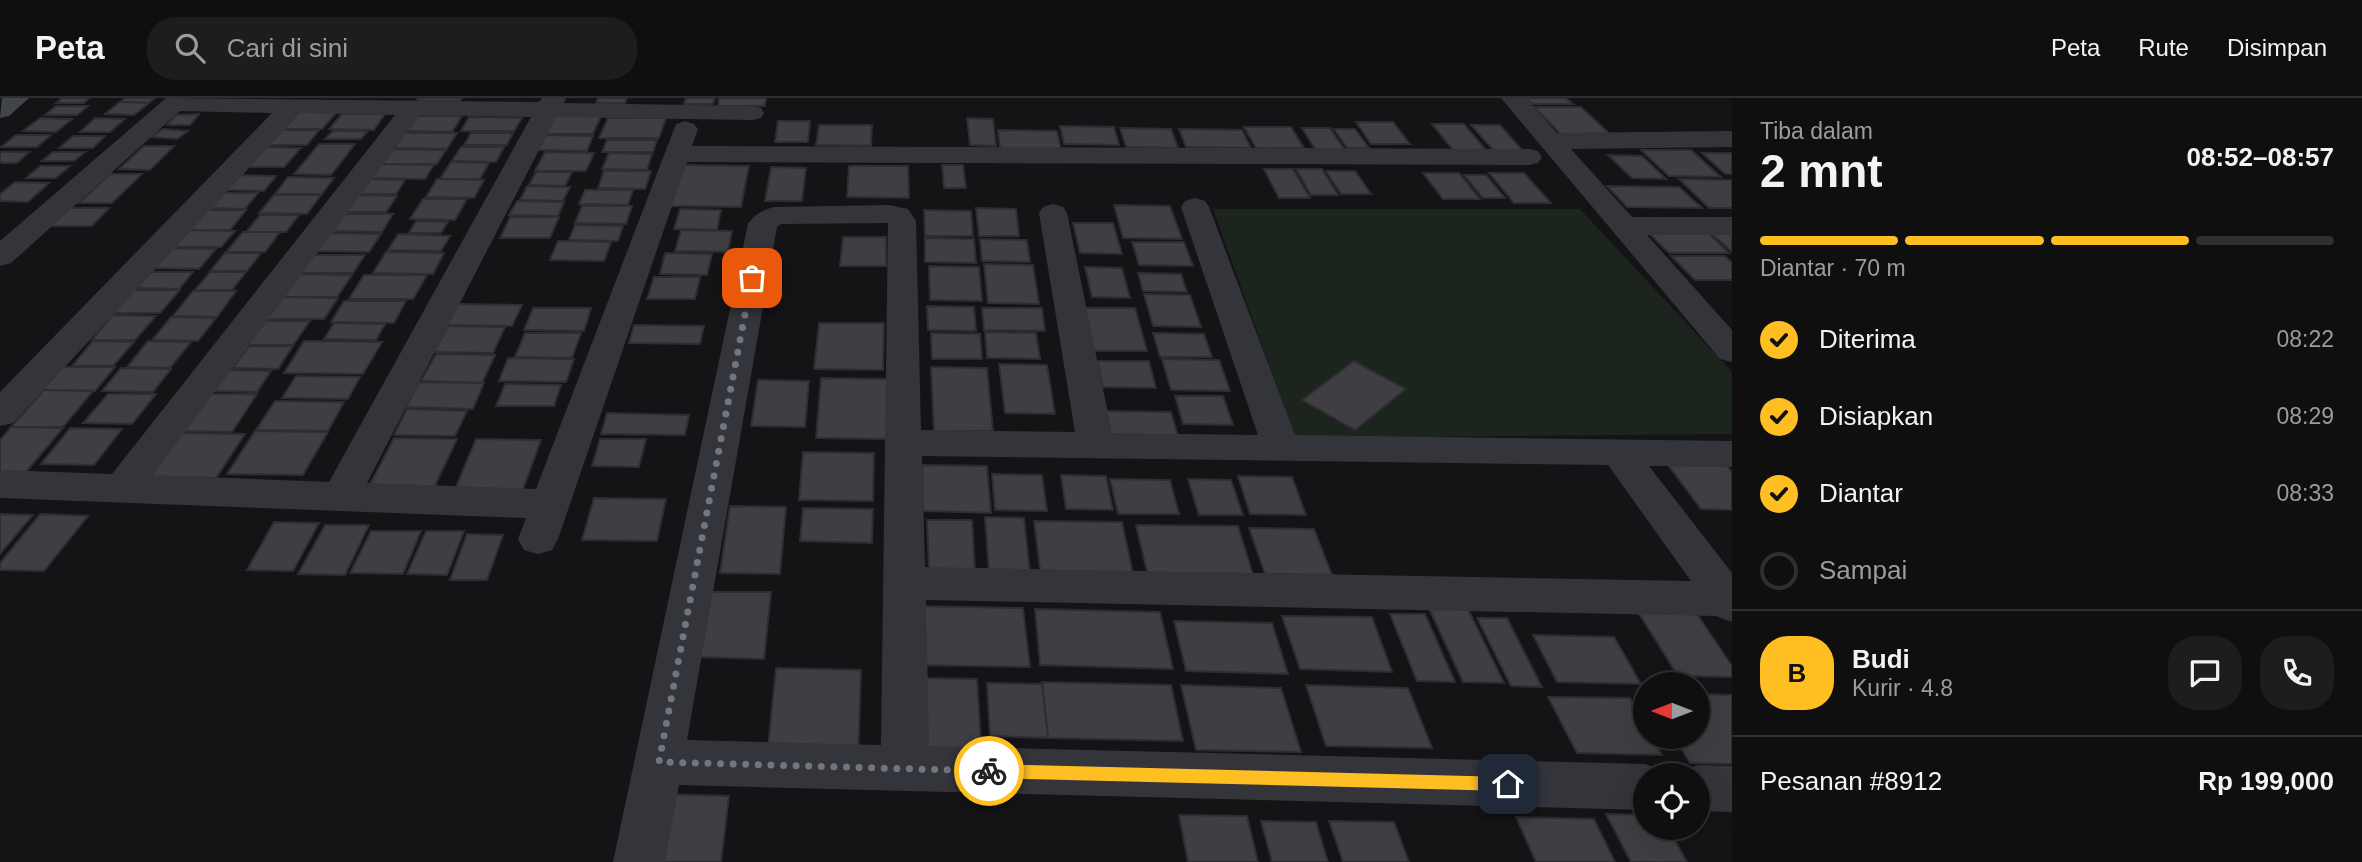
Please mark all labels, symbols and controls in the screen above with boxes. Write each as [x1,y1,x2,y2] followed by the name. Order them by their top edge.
[147,17,637,80] search box
[35,29,105,66] text: Peta
[171,29,209,67] icon: search
[227,33,348,63] text: Cari di sini
[2051,34,2100,61] text: Peta
[2138,34,2189,61] text: Rute
[2227,34,2327,61] text: Disimpan
[1760,118,1873,144] text: Tiba dalam
[2187,142,2334,172] text: 08:52–08:57
[1760,145,1883,197] text: 2 mnt
[722,248,782,308] pin
[1760,255,1906,281] text: Diantar · 70 m
[733,259,771,297] icon: bag
[1760,321,1798,359] icon: check
[1819,324,1916,354] text: Diterima
[2276,326,2334,352] text: 08:22
[1760,398,1798,436] icon: check
[1819,401,1933,431] text: Disiapkan
[2276,403,2334,429] text: 08:29
[1760,475,1798,513] icon: check
[1819,478,1903,508] text: Diantar
[2276,480,2334,506] text: 08:33
[1819,555,1907,585] text: Sampai
[2168,636,2242,710] button: chat
[2260,636,2334,710] button: phone
[1852,644,1910,674] text: Budi
[1788,658,1806,688] text: B
[1633,672,1710,749] north arrow
[1633,672,1710,840] map controls
[1852,675,1953,701] text: Kurir · 4.8
[954,736,1024,806] courier
[970,752,1008,790] icon: bike
[1478,754,1538,814] pin
[1633,763,1710,840] button: locate
[1489,765,1527,803] icon: home
[1760,766,1942,796] text: Pesanan #8912
[2198,766,2334,796] text: Rp 199,000

